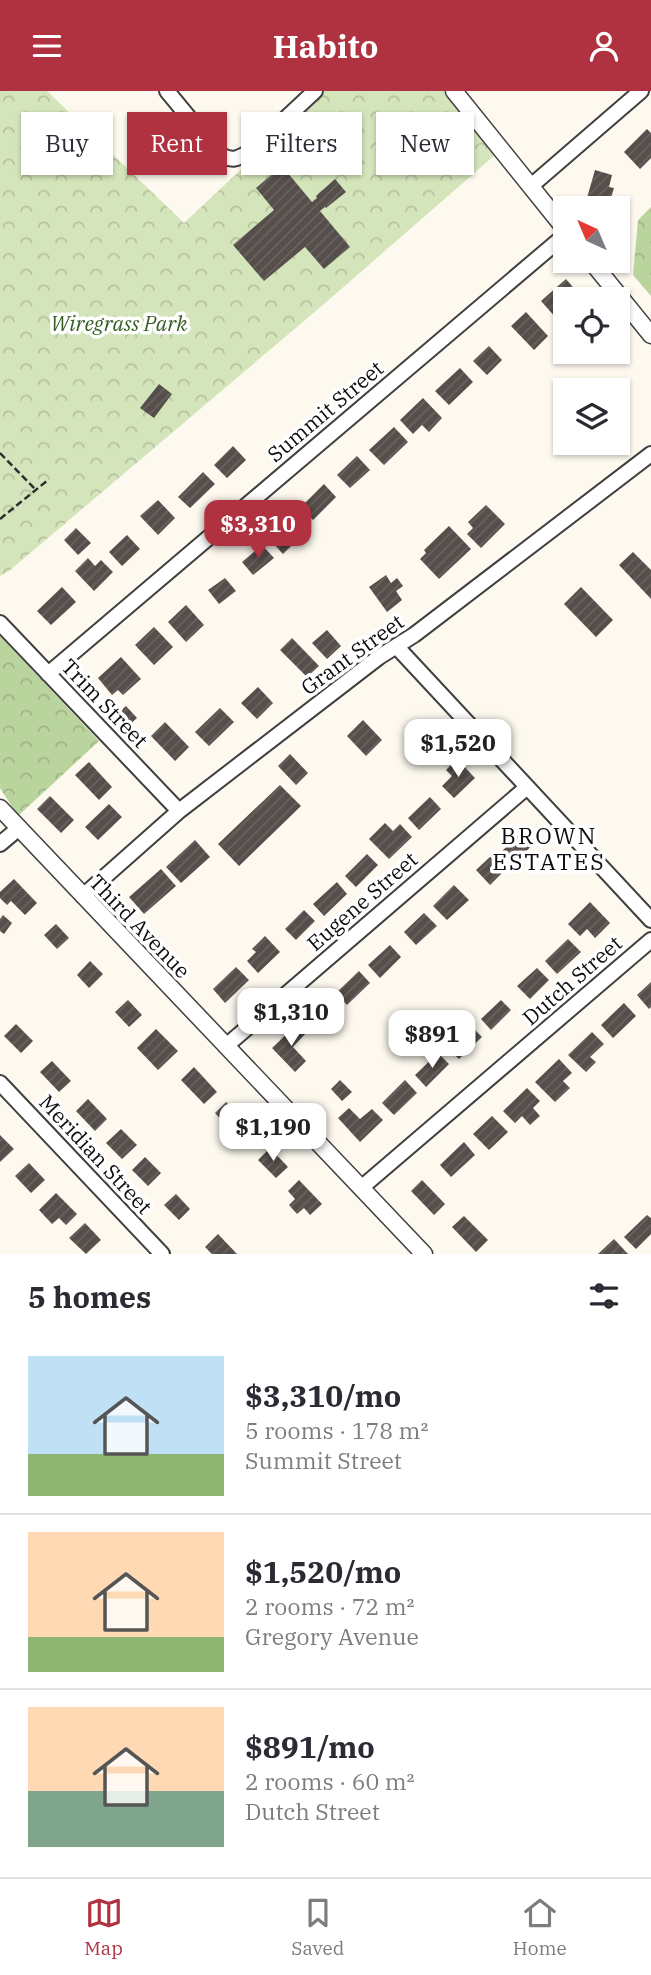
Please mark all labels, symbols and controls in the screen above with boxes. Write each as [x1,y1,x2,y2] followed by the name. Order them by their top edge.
[273,25,378,67] text: Habito
[28,27,66,65] icon: menu
[585,27,623,65] icon: person
[21,112,113,175] chip: Buy
[127,112,227,175] chip: Rent
[241,112,362,175] chip: Filters
[376,112,474,175] chip: New
[553,196,630,273] north arrow
[553,196,630,455] map controls
[553,287,630,364] button: locate
[50,309,188,337] park label: Wiregrass Park
[261,354,389,468] street label: Summit Street
[553,378,630,455] button: layers
[201,501,315,560] pin: $3,310
[220,508,296,538] text: $3,310
[295,607,409,701] street label: Grant Street
[56,653,154,753] street label: Trim Street
[401,719,515,779] pin: $1,520
[420,727,496,757] text: $1,520
[492,820,606,876] district label: BROWN ESTATES
[301,845,423,957] street label: Eugene Street
[83,868,197,984] street label: Third Avenue
[516,929,628,1031] street label: Dutch Street
[234,989,348,1048] pin: $1,310
[253,996,329,1026] text: $1,310
[391,1011,473,1070] pin: $891
[404,1018,460,1048] text: $891
[33,1088,159,1220] street label: Meridian Street
[216,1103,330,1163] pin: $1,190
[235,1111,311,1141] text: $1,190
[28,1277,151,1316] text: 5 homes
[585,1277,623,1315] icon: filters
[245,1376,401,1415] text: $3,310/mo
[84,1384,168,1468] icon: home
[245,1415,428,1445] text: 5 rooms · 178 m²
[245,1445,402,1475] text: Summit Street
[245,1552,401,1591] text: $1,520/mo
[84,1560,168,1644] icon: home
[245,1591,415,1621] text: 2 rooms · 72 m²
[245,1621,419,1651] text: Gregory Avenue
[245,1727,375,1766] text: $891/mo
[84,1735,168,1819] icon: home
[245,1766,415,1796] text: 2 rooms · 60 m²
[245,1796,380,1826] text: Dutch Street
[84,1894,123,1960] tab: Map
[291,1894,344,1960] tab: Saved
[513,1894,567,1960] tab: Home

